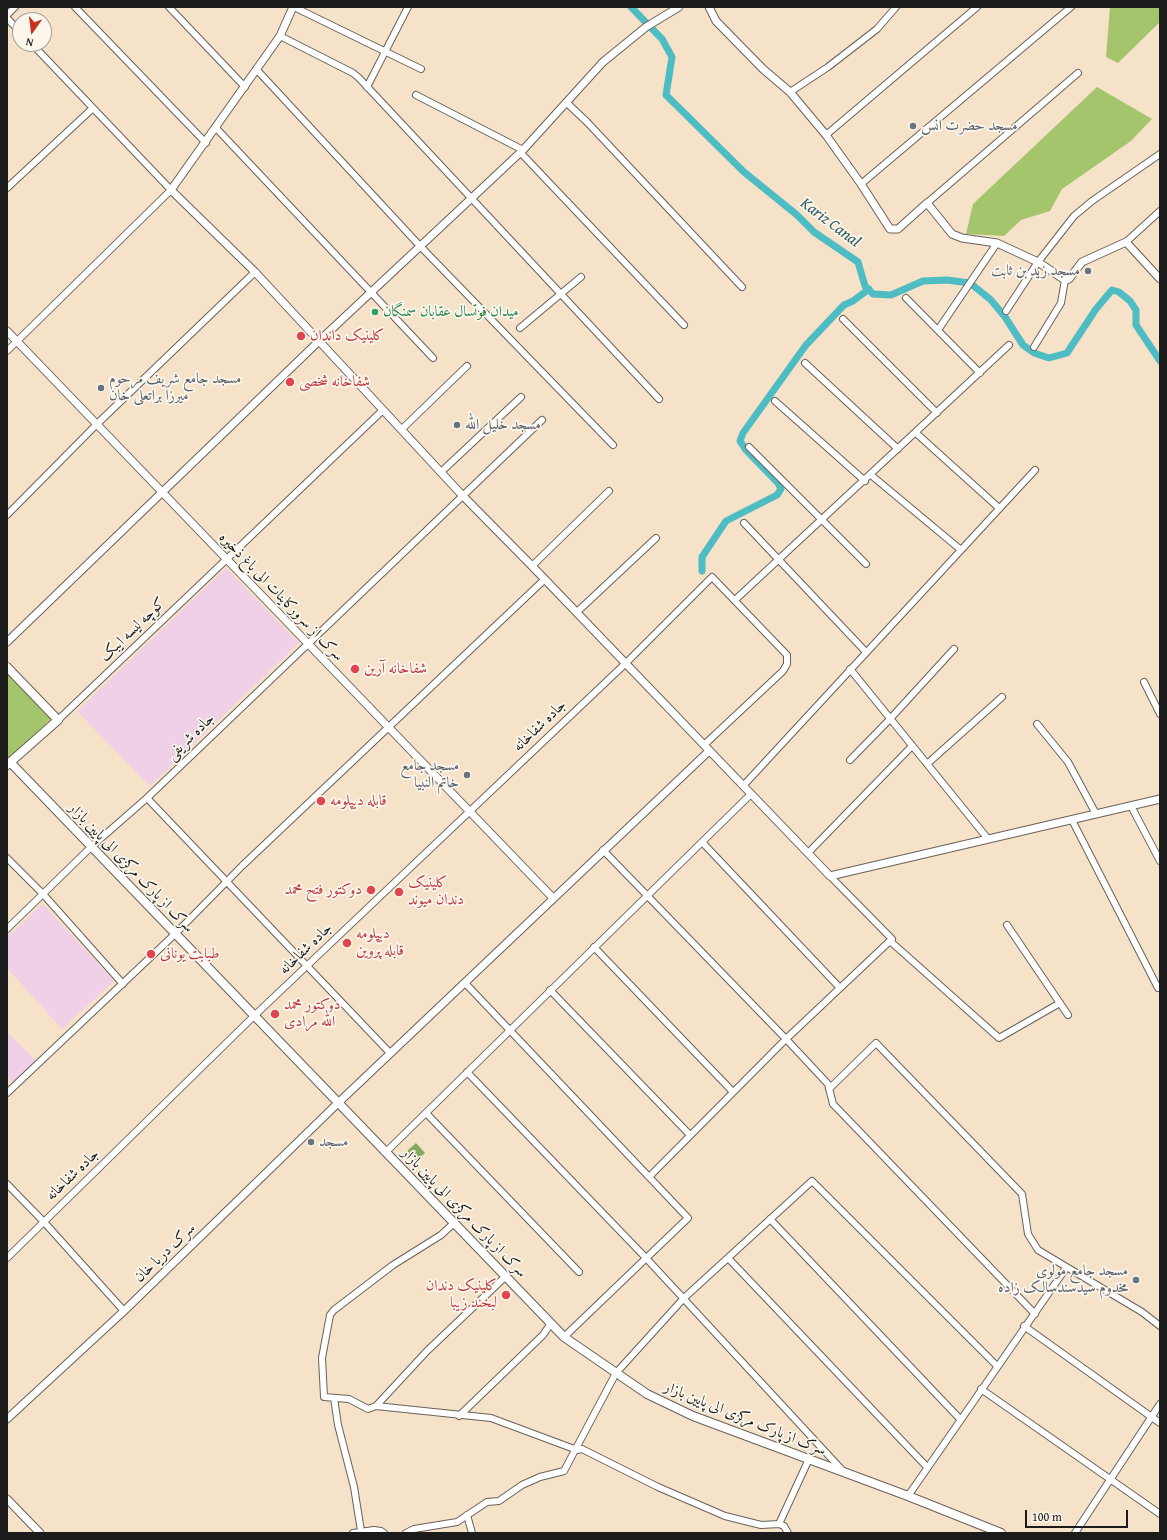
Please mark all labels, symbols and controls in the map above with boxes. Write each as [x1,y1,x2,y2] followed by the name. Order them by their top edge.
[12,12,52,52] north arrow
[24,34,35,51] text: N
[921,117,1018,135] place label: مسجد حضرت انس
[908,121,918,131] marker: مسجد حضرت انس
[796,194,864,252] water label: Kariz Canal
[991,262,1080,280] place label: مسجد زید بن ثابت
[1083,266,1093,276] marker: مسجد زید بن ثابت
[383,303,519,321] place label: میدان فوتسال عقابان سمنگان
[370,307,380,317] marker: میدان فوتسال عقابان سمنگان
[310,327,385,345] place label: کلینیک داندان
[295,330,307,342] marker: کلینیک داندان
[109,370,241,405] place label: مسجد جامع شریف مرحوم میرزا براتعلی خان
[299,373,370,391] place label: شفاخانه شخصی
[284,376,296,388] marker: شفاخانه شخصی
[96,383,106,393] marker: مسجد جامع شریف مرحوم میرزا براتعلی خان
[465,416,541,434] place label: مسجد خلیل الله
[452,420,462,430] marker: مسجد خلیل الله
[215,529,347,665] street label: سرک از سرورکاینات الی باغ ذخیره
[96,594,170,666] street label: کوچه لیسه ایبک
[364,660,427,678] place label: شفاخانه آرین
[349,663,361,675] marker: شفاخانه آرین
[510,696,570,756] street label: جاده شفاخانه
[163,710,219,764] street label: جاده شریفی
[401,757,459,792] place label: مسجد جامع خاتم النبیا
[462,770,472,780] marker: مسجد جامع خاتم النبیا
[330,792,387,810] place label: قابله دیپلومه
[315,795,327,807] marker: قابله دیپلومه
[64,800,198,936] street label: سرک از پارک مرکزی الی پایین بازار
[408,874,464,909] place label: کلینیک دندان میوند
[284,881,362,899] place label: دوکتور فتح محمد
[365,884,377,896] marker: دوکتور فتح محمد
[393,886,405,898] marker: کلینیک دندان میوند
[276,919,336,979] street label: جاده شفاخانه
[356,925,404,960] place label: دیپلومه قابله پروین
[341,937,353,949] marker: دیپلومه قابله پروین
[160,945,220,963] place label: طبابت یونانی
[145,948,157,960] marker: طبابت یونانی
[284,996,341,1031] place label: دوکتور محمد الله مرادی
[269,1008,281,1020] marker: دوکتور محمد الله مرادی
[319,1133,348,1151] place label: مسجد
[306,1137,316,1147] marker: مسجد
[43,1145,103,1205] street label: جاده شفاخانه
[397,1145,531,1281] street label: سرک از پارک مرکزی الی پایین بازار
[131,1219,199,1287] street label: سرک دریا خان
[998,1262,1128,1297] place label: مسجد جامع مولوی مخدوم سیدسندسالک زاده
[1131,1275,1141,1285] marker: مسجد جامع مولوی مخدوم سیدسندسالک زاده
[426,1277,497,1312] place label: کلینیک دندان لبخند زیبا
[500,1289,512,1301] marker: کلینیک دندان لبخند زیبا
[661,1378,829,1460] street label: سرک از پارک مرکزی الی پایین بازار
[1027,1502,1130,1528] scale bar
[1032,1508,1062,1525] text: 100 m

